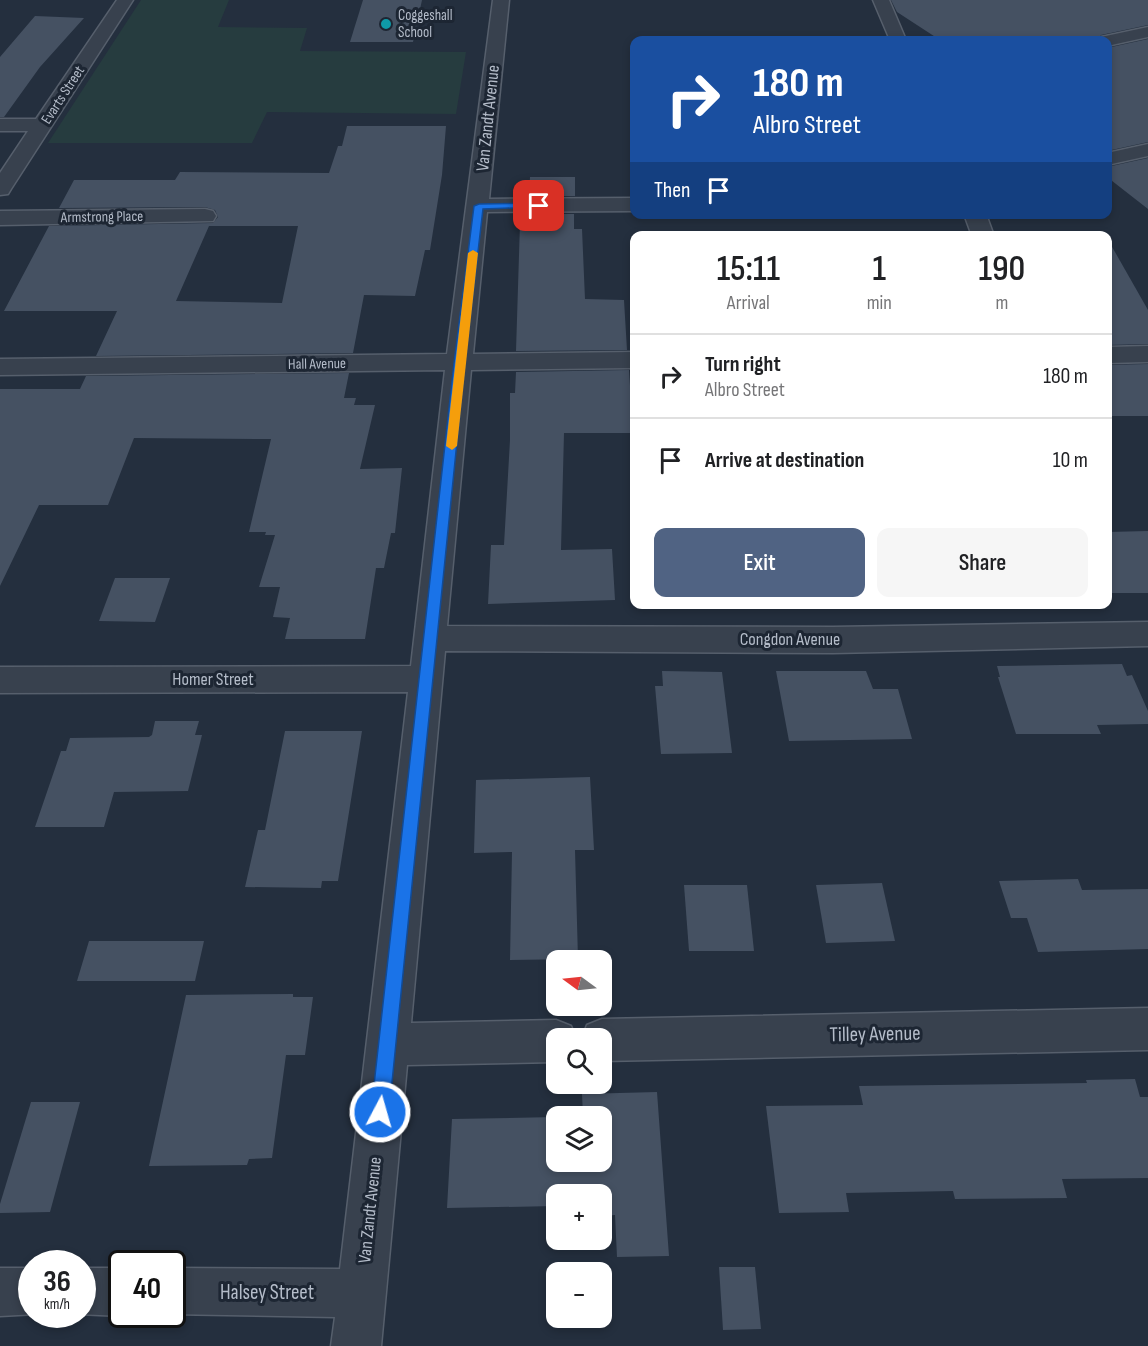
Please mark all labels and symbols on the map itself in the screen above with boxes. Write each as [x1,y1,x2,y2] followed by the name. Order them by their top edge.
[398,6,452,42] place label: Coggeshall School
[379,17,393,31] marker: Coggeshall School
[37,62,89,128] street label: Evarts Street
[472,64,504,172] street label: Van Zandt Avenue
[513,180,564,231] pin
[60,207,143,227] street label: Armstrong Place
[288,354,346,374] street label: Hall Avenue
[740,629,840,650] street label: Congdon Avenue
[172,669,254,690] street label: Homer Street
[546,950,612,1016] north arrow
[829,1021,921,1047] street label: Tilley Avenue
[348,1080,412,1144] position arrow
[354,1156,386,1264] street label: Van Zandt Avenue
[108,1250,186,1328] speed limit sign: 40
[220,1280,314,1305] street label: Halsey Street

